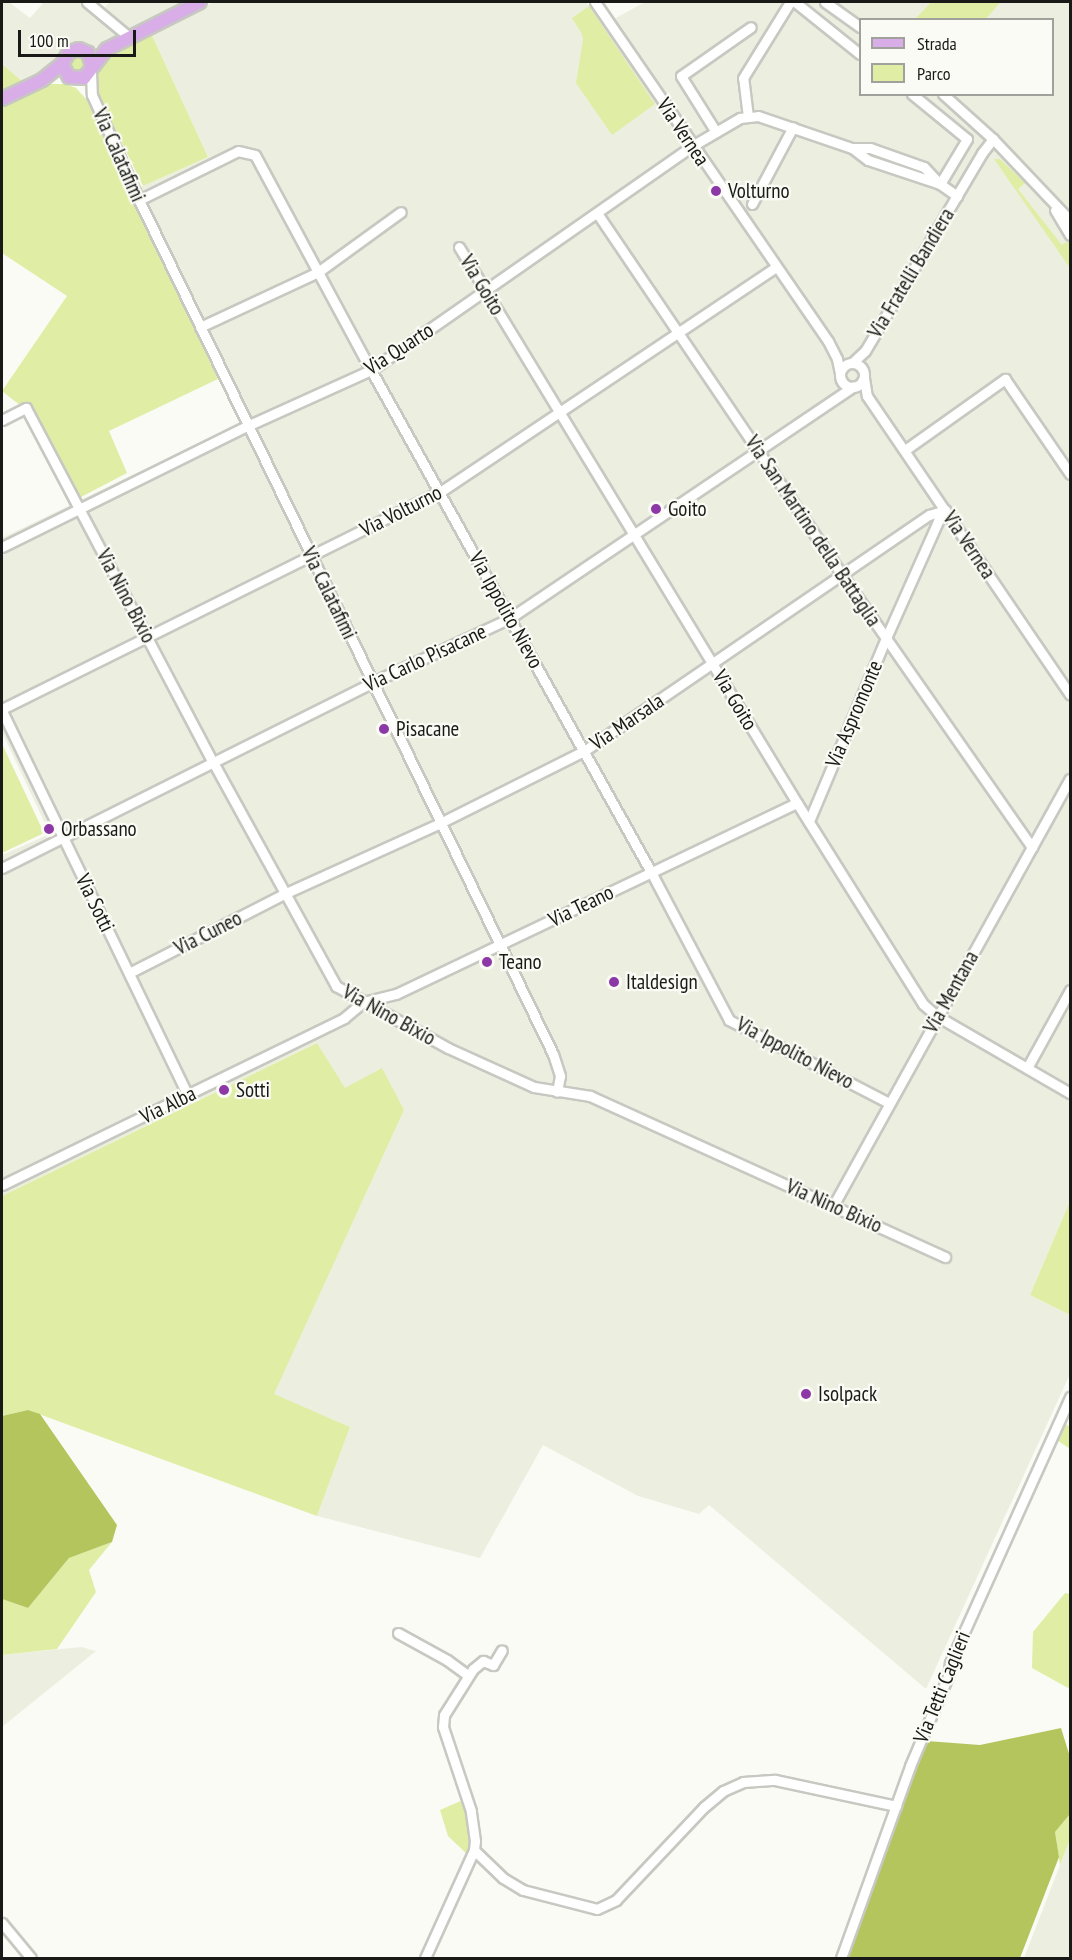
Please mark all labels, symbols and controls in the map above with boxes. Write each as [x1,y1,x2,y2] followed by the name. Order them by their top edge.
[21,18,140,56] scale bar
[859,18,1054,96] legend
[29,29,69,52] text: 100 m
[917,32,957,55] text: Strada
[917,62,951,85] text: Parco
[651,93,715,171] street label: Via Vernea
[87,104,151,206] street label: Via Calatafimi
[728,178,790,204] place label: Volturno
[709,184,723,198] marker: Volturno
[862,203,960,343] street label: Via Fratelli Bandiera
[454,250,510,320] street label: Via Goito
[360,317,438,381] street label: Via Quarto
[740,431,886,631] street label: Via San Martino della Battaglia
[356,480,446,542] street label: Via Volturno
[668,496,707,522] place label: Goito
[649,502,663,516] marker: Goito
[937,506,1001,584] street label: Via Vernea
[296,543,362,643] street label: Via Calatafimi
[91,545,161,647] street label: Via Nino Bixio
[464,547,548,673] street label: Via Ippolito Nievo
[360,619,490,697] street label: Via Carlo Pisacane
[820,656,888,772] street label: Via Aspromonte
[707,665,763,735] street label: Via Goito
[585,688,669,756] street label: Via Marsala
[396,716,459,742] place label: Pisacane
[377,722,391,736] marker: Pisacane
[61,816,137,842] place label: Orbassano
[42,822,56,836] marker: Orbassano
[70,870,120,936] street label: Via Sotti
[544,879,618,933] street label: Via Teano
[170,905,246,961] street label: Via Cuneo
[918,946,984,1038] street label: Via Mentana
[499,949,542,975] place label: Teano
[480,955,494,969] marker: Teano
[626,969,698,995] place label: Italdesign
[607,975,621,989] marker: Italdesign
[338,979,440,1051] street label: Via Nino Bixio
[732,1012,858,1094] street label: Via Ippolito Nievo
[236,1077,270,1103] place label: Sotti
[136,1081,200,1129] street label: Via Alba
[217,1083,231,1097] marker: Sotti
[782,1174,886,1238] street label: Via Nino Bixio
[818,1381,877,1407] place label: Isolpack
[799,1387,813,1401] marker: Isolpack
[908,1627,976,1747] street label: Via Tetti Caglieri

